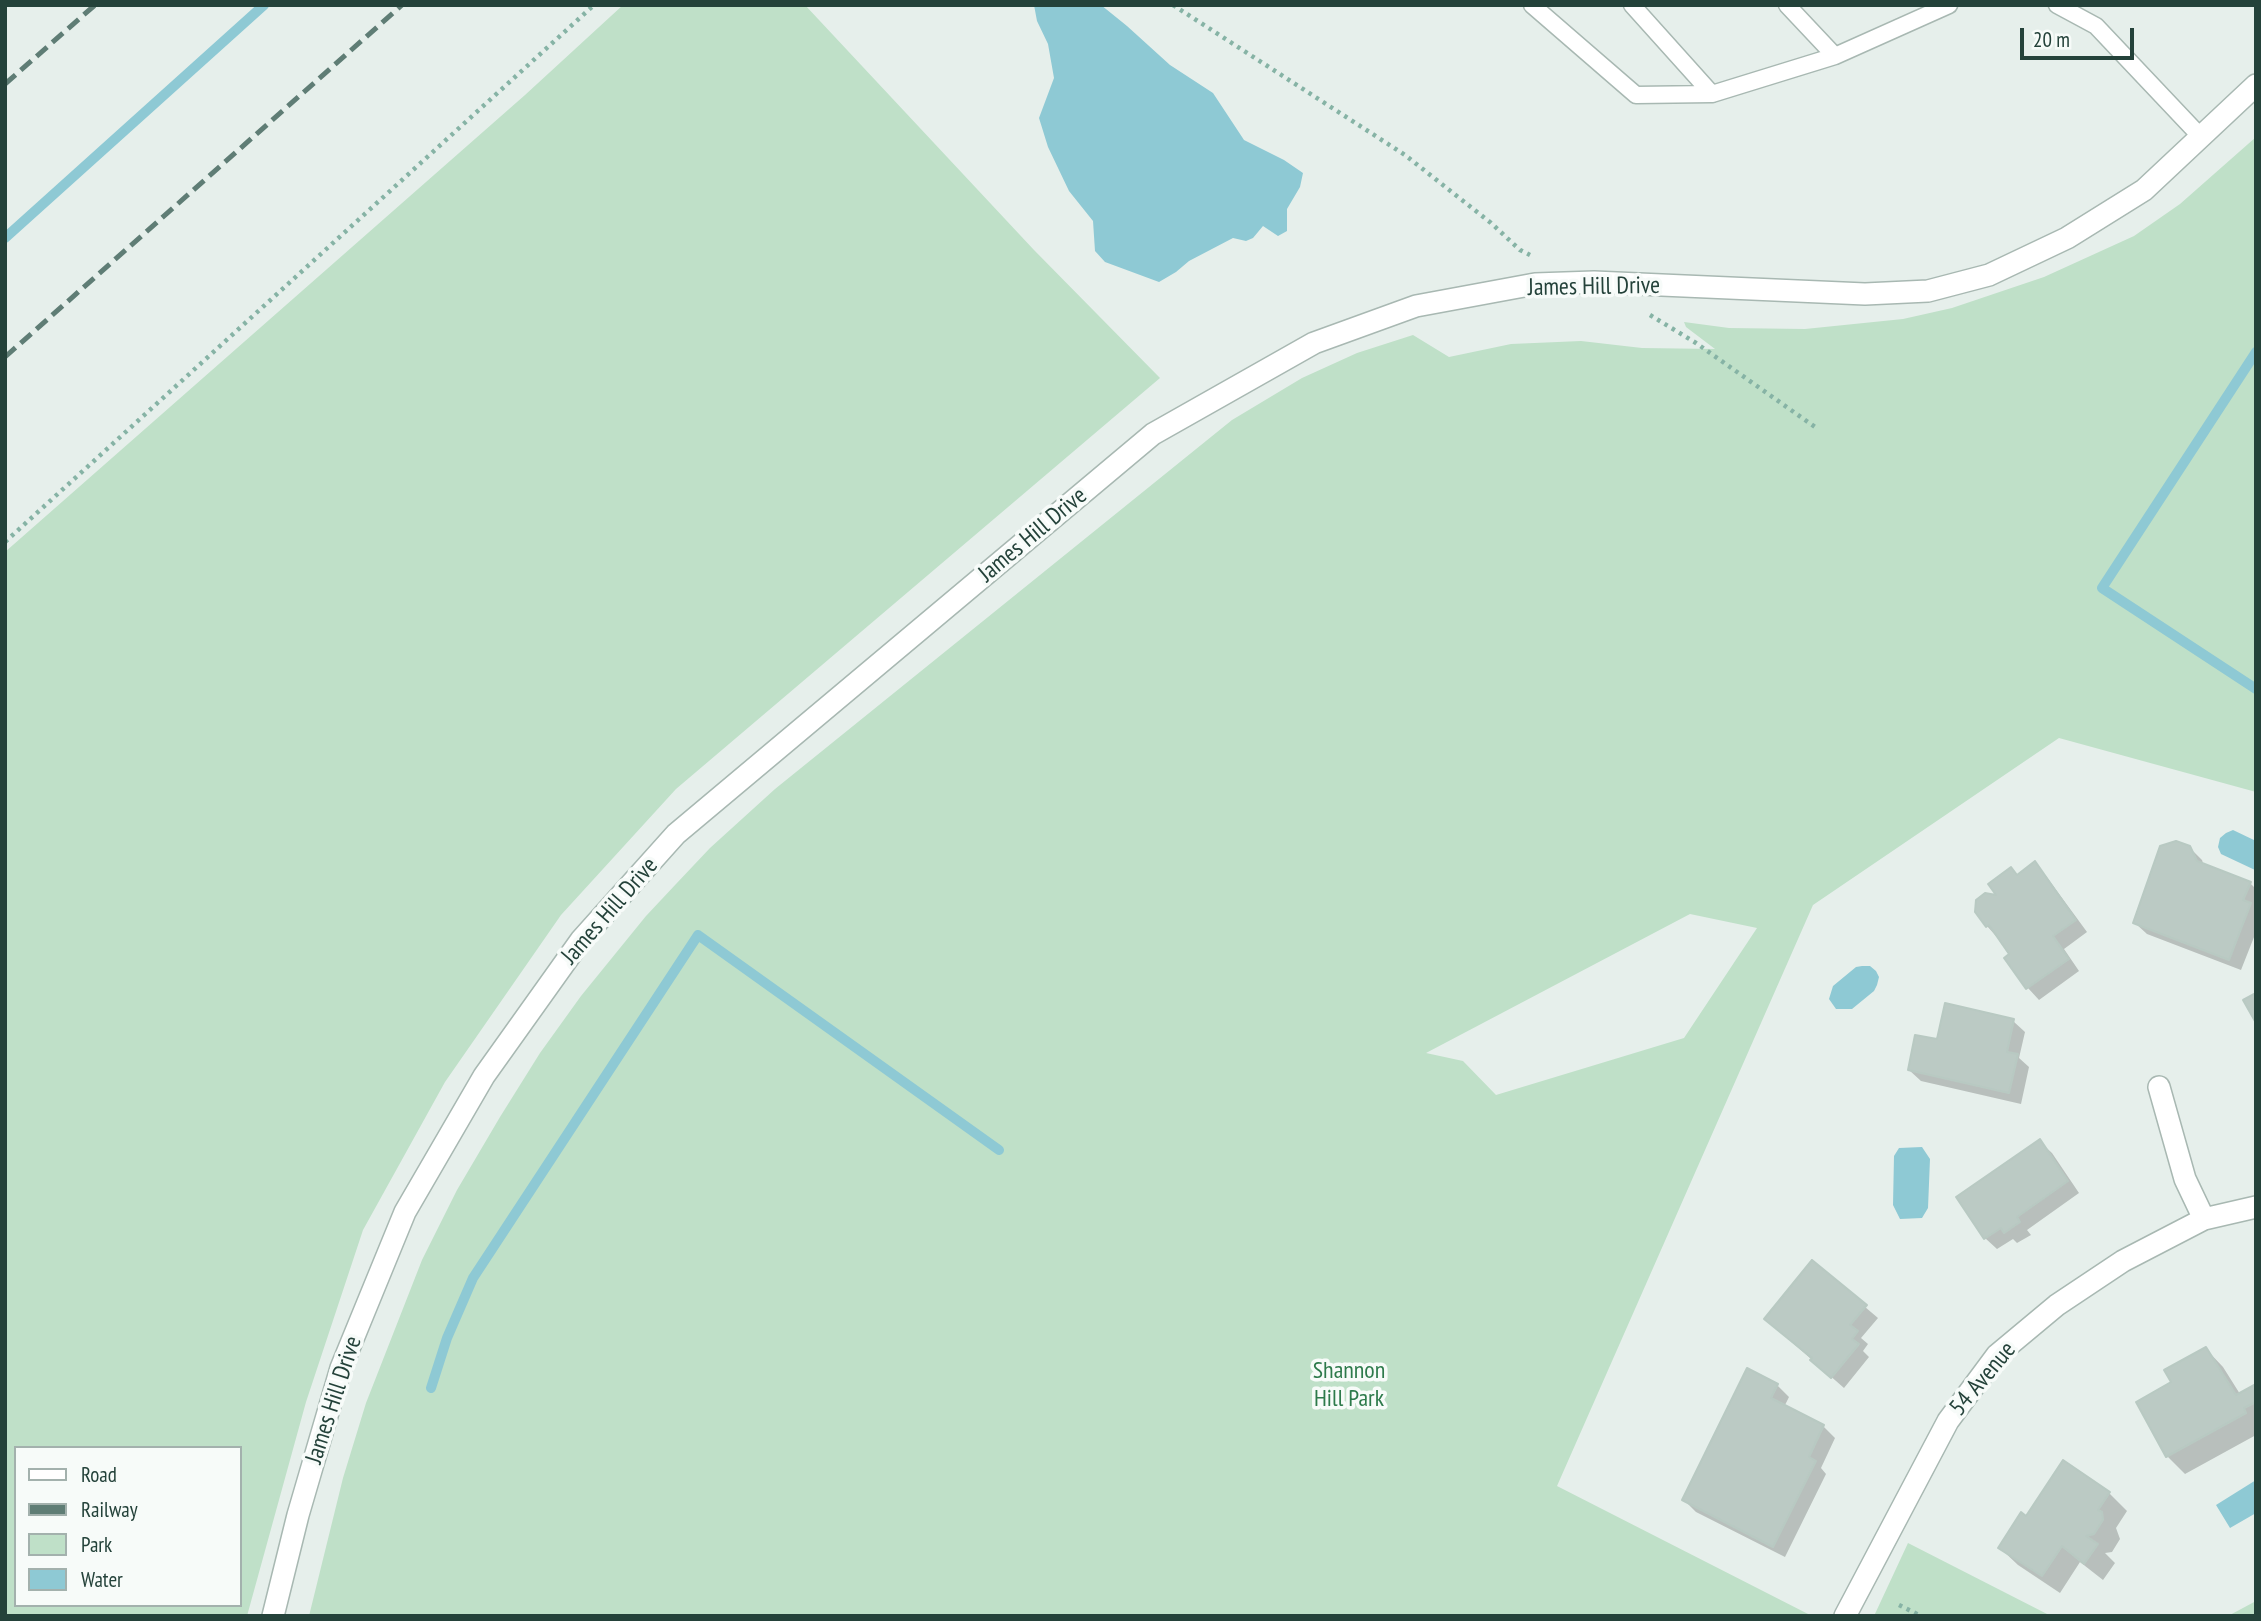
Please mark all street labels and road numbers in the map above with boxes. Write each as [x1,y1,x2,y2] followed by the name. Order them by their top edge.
[1528,271,1660,303] street label: James Hill Drive
[973,482,1093,588] street label: James Hill Drive
[556,852,664,970] street label: James Hill Drive
[300,1333,368,1467] street label: James Hill Drive
[1944,1336,2022,1422] street label: 54 Avenue

